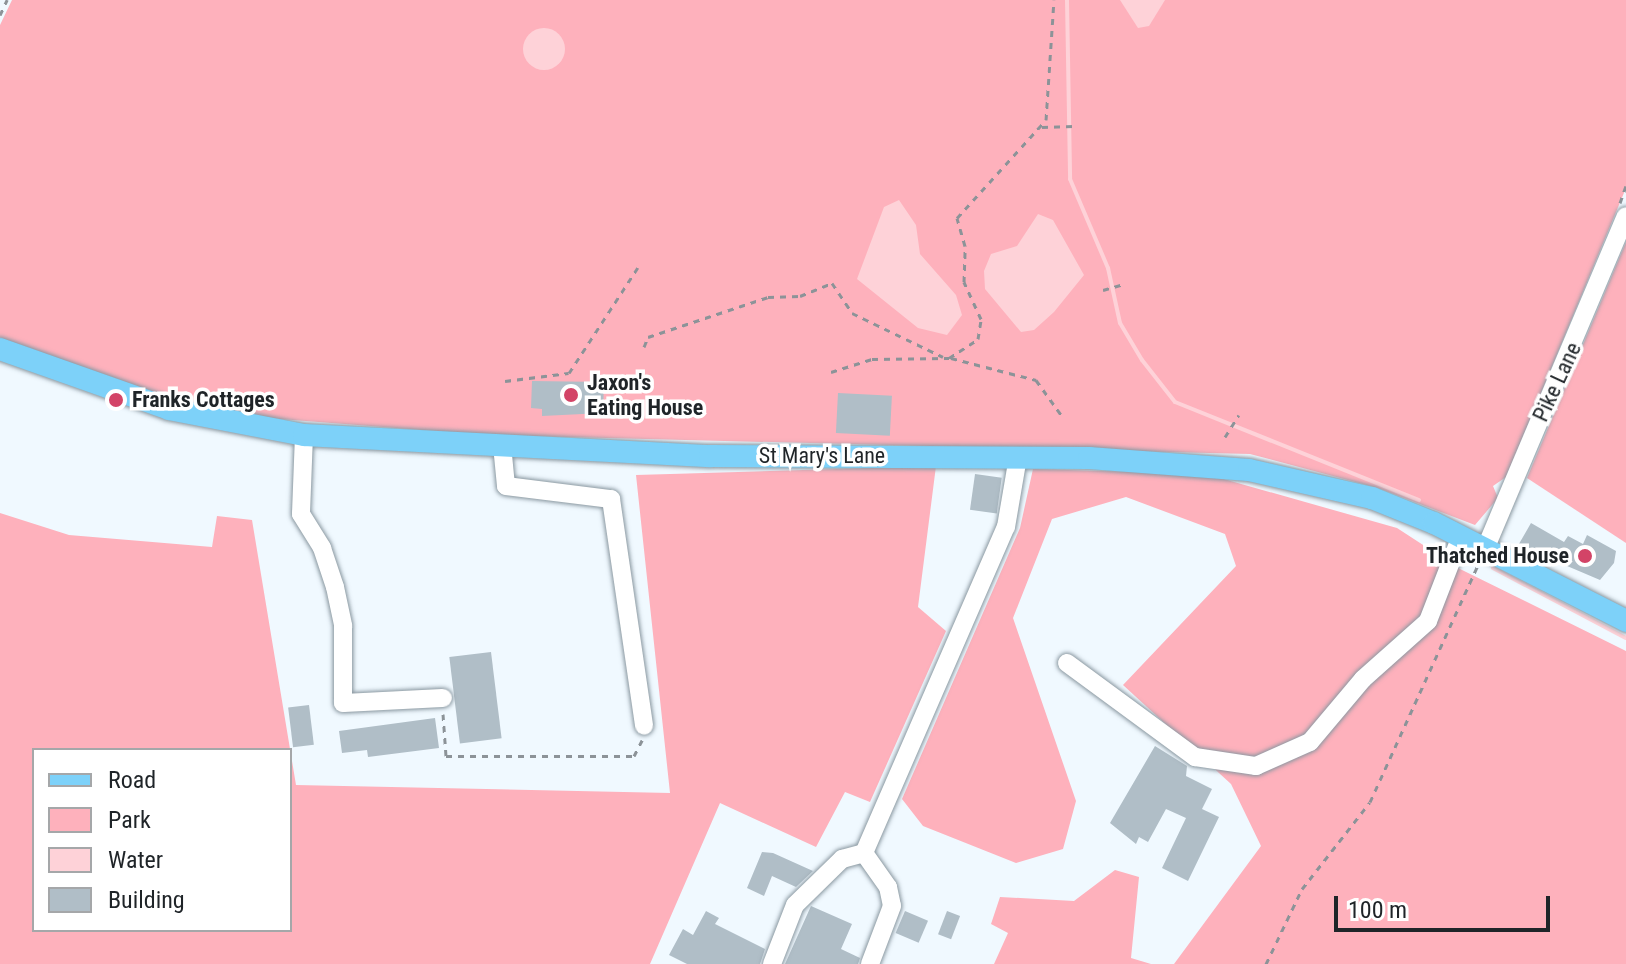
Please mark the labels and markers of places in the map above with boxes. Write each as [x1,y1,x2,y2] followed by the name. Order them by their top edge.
[587,369,703,420] place label: Jaxon's Eating House
[562,386,580,404] marker: Jaxon's Eating House
[132,387,275,413] place label: Franks Cottages
[107,391,125,409] marker: Franks Cottages
[1426,543,1569,569] place label: Thatched House
[1576,547,1594,565] marker: Thatched House

